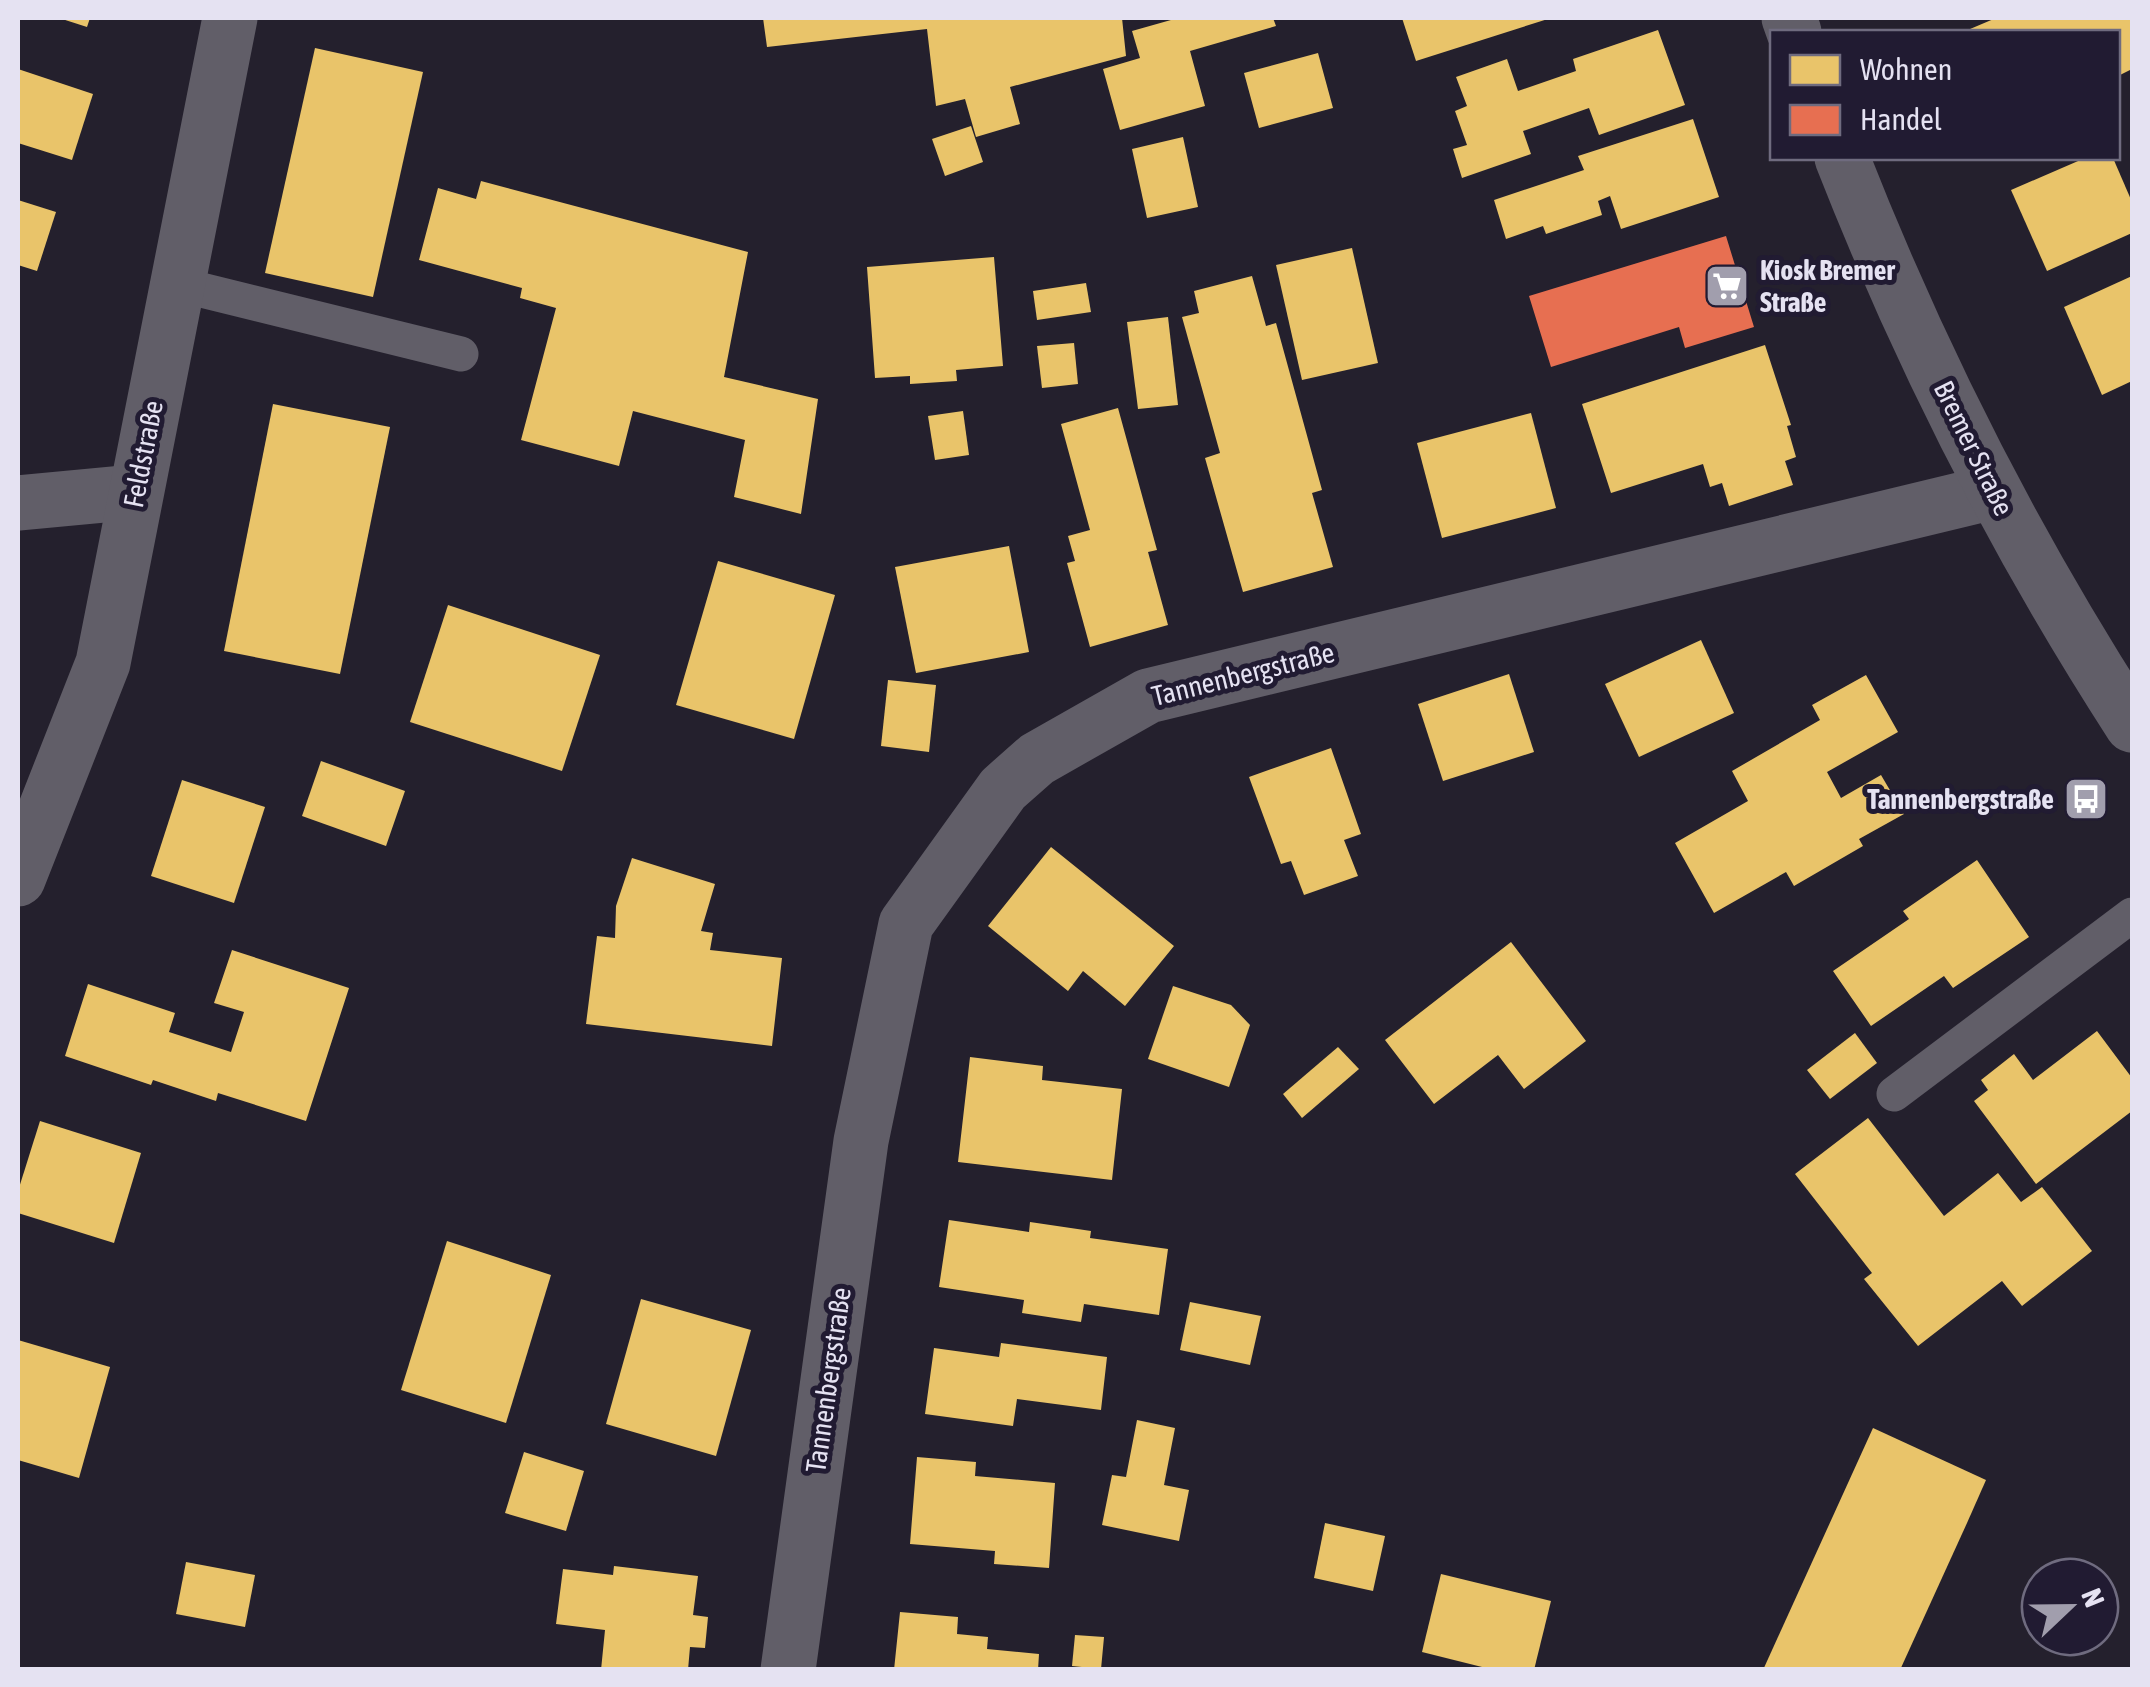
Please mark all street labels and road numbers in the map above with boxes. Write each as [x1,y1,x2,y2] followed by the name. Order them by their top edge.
[1928,376,2020,520] street label: Bremer Straße
[117,398,169,510] street label: Feldstraße
[1149,636,1337,712] street label: Tannenbergstraße
[799,1285,857,1475] street label: Tannenbergstraße

